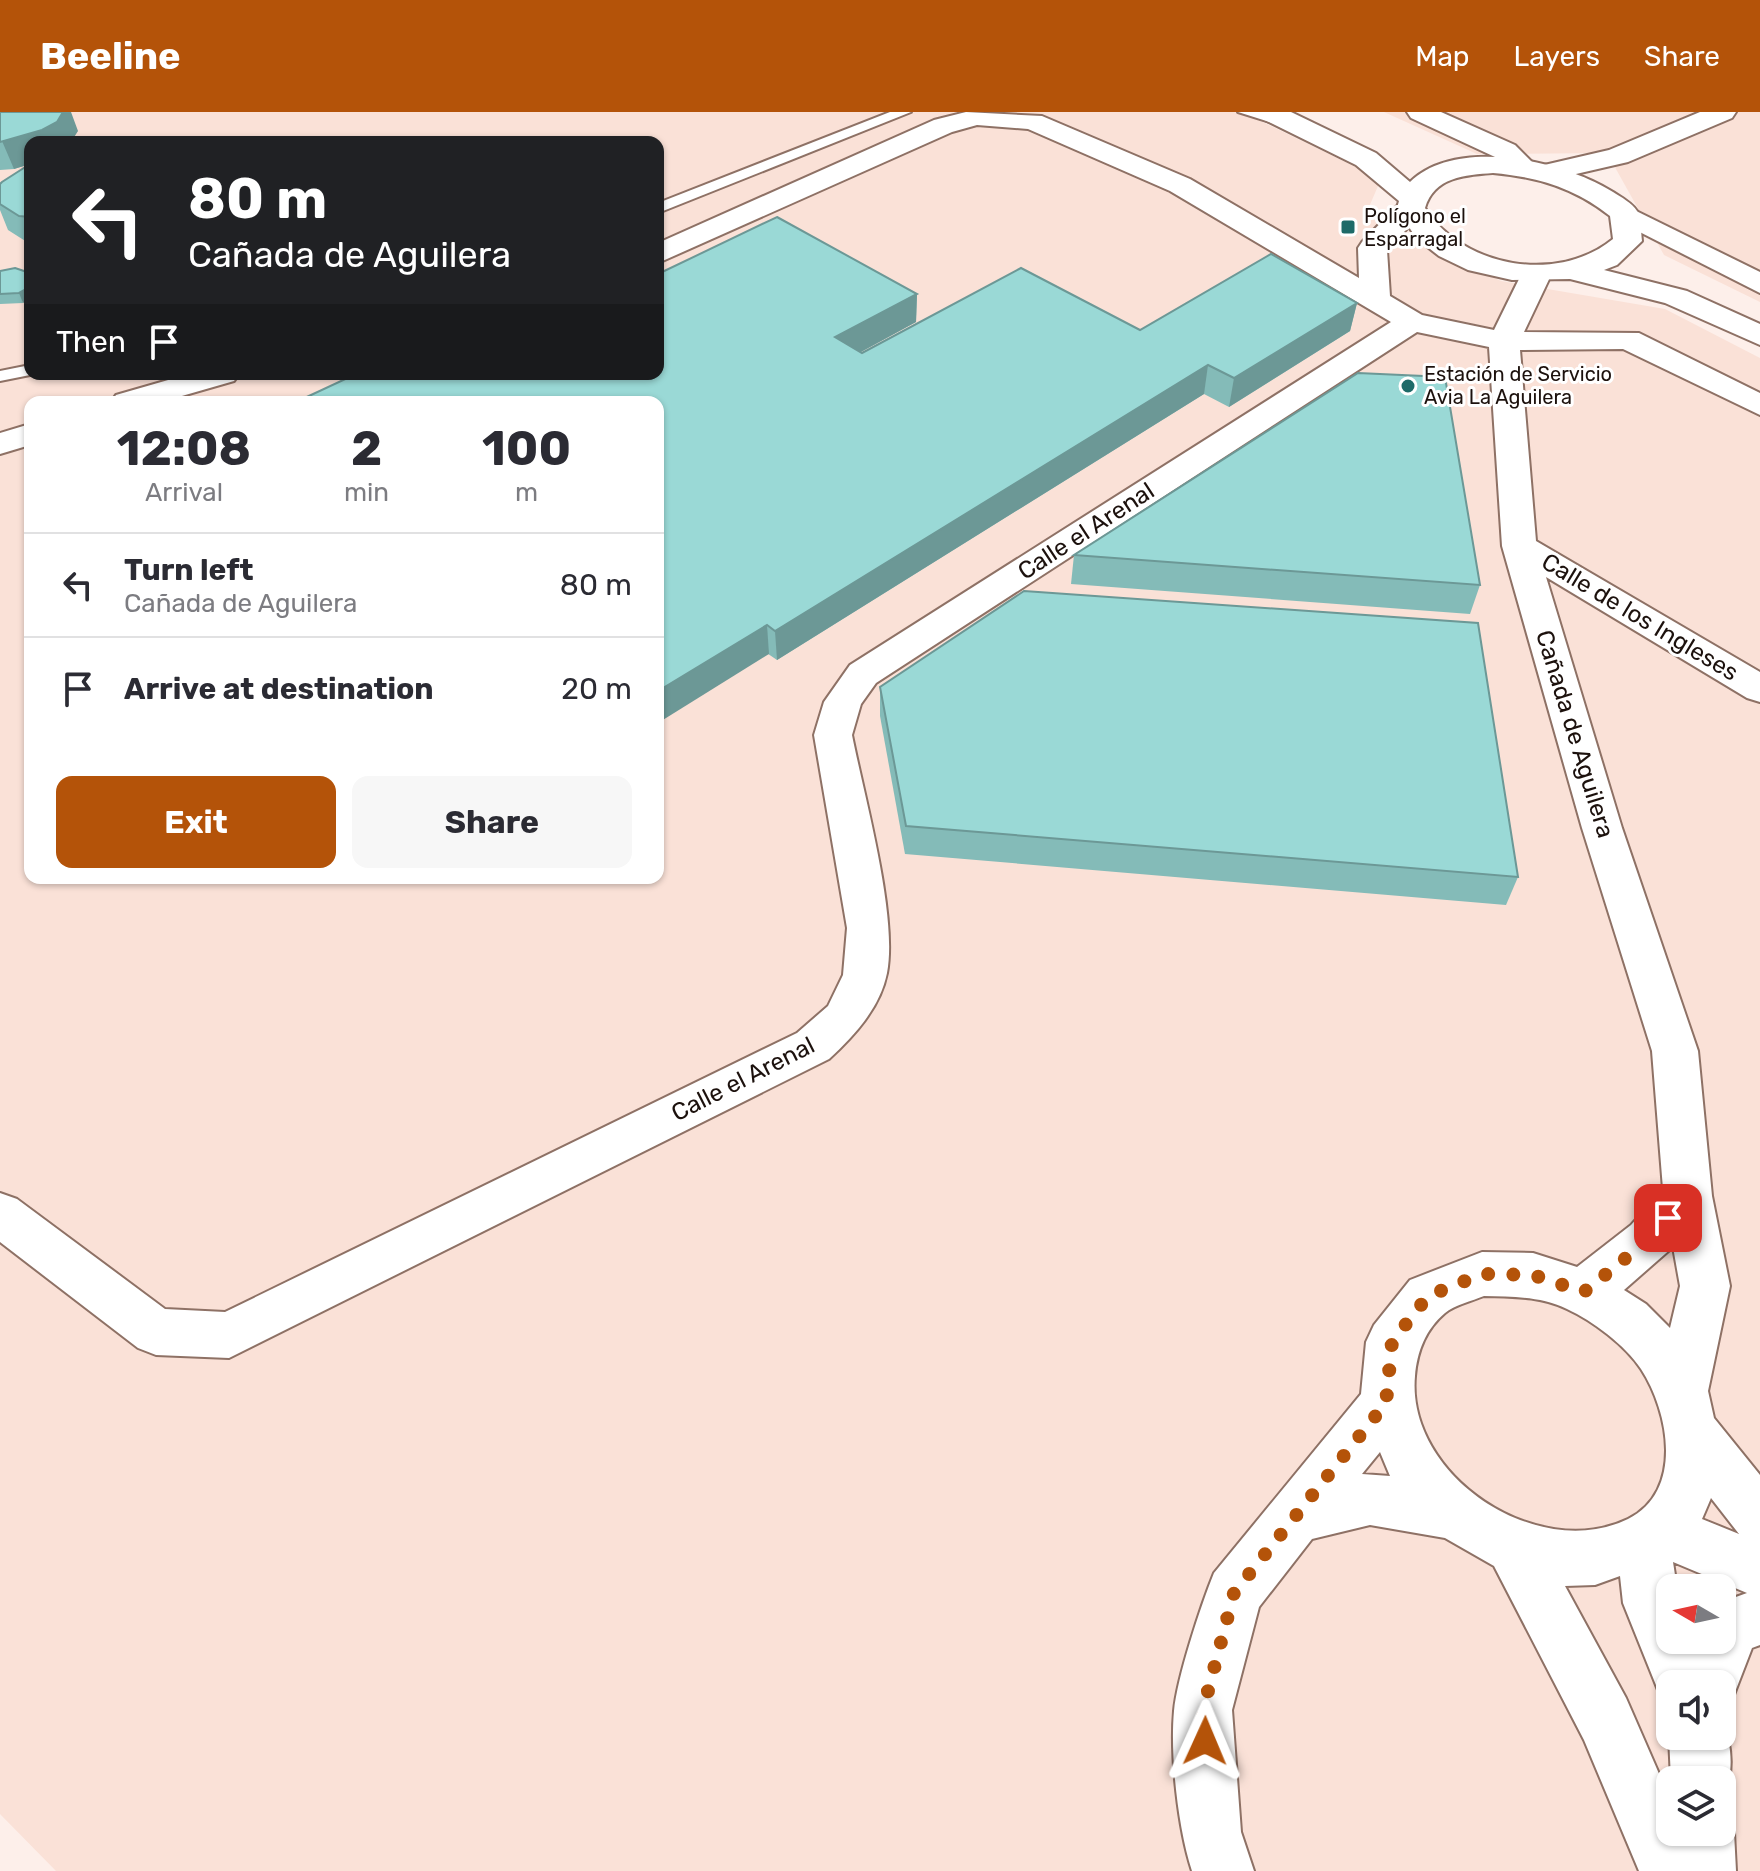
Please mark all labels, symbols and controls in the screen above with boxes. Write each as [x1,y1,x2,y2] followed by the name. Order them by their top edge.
[40,33,181,79] text: Beeline
[1415,40,1470,73] text: Map
[1514,40,1600,73] text: Layers
[1644,40,1720,73] text: Share
[188,166,327,232] text: 80 m
[56,168,160,272] icon: left
[1364,204,1466,251] place label: Polígono el Esparragal
[1339,218,1357,236] marker: Polígono el Esparragal
[188,233,511,276] text: Cañada de Aguilera
[142,320,186,364] icon: arrive
[56,324,126,360] text: Then
[1424,362,1612,409] place label: Estación de Servicio Avia La Aguilera
[1399,377,1417,395] marker: Estación de Servicio Avia La Aguilera
[117,420,251,477] text: 12:08
[351,420,382,477] text: 2
[482,420,571,477] text: 100
[145,477,223,508] text: Arrival
[344,477,389,508] text: min
[515,477,538,508] text: m
[1013,477,1159,585] street label: Calle el Arenal
[1537,547,1743,687] street label: Calle de los Ingleses
[124,552,254,588] text: Turn left
[56,563,100,607] icon: left
[560,567,632,603] text: 80 m
[124,588,357,619] text: Cañada de Aguilera
[1530,627,1620,841] street label: Cañada de Aguilera
[56,667,100,711] icon: arrive
[124,671,434,707] text: Arrive at destination
[561,671,632,707] text: 20 m
[56,776,336,868] button: Exit
[352,776,632,868] button: Share
[667,1031,819,1127] street label: Calle el Arenal
[1634,1184,1702,1252] pin
[1646,1196,1690,1240] icon: arrive
[1656,1574,1736,1654] north arrow
[1656,1574,1736,1846] map controls
[1656,1670,1736,1750] button: sound
[1163,1699,1247,1783] position arrow
[1656,1766,1736,1846] button: layers

